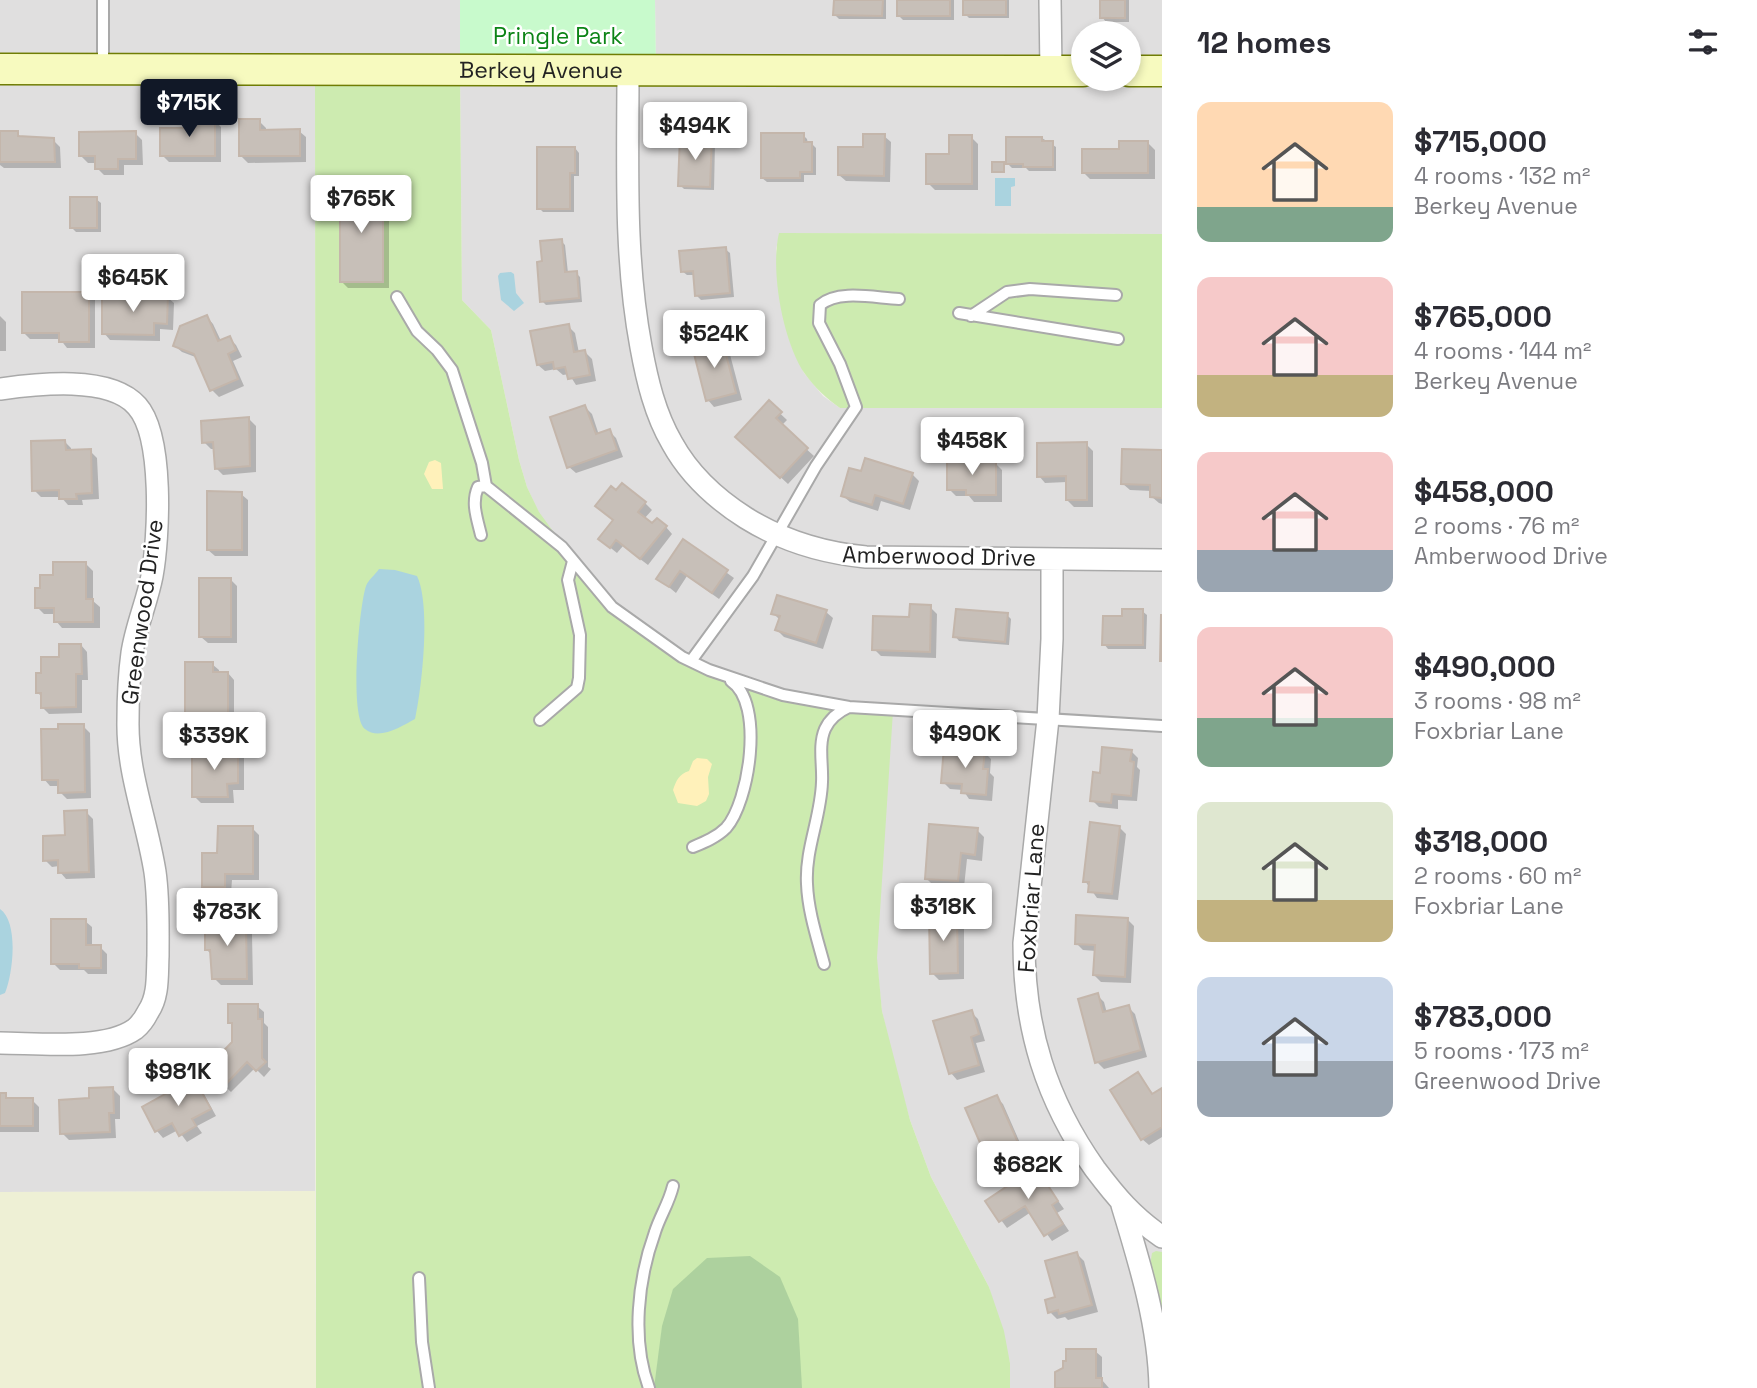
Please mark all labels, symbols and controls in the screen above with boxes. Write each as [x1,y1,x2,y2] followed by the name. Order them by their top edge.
[493,21,623,51] park label: Pringle Park
[1071,21,1141,91] map controls
[1071,21,1141,91] button: layers
[1197,23,1332,62] text: 12 homes
[1684,23,1722,61] icon: filters
[459,55,623,85] street label: Berkey Avenue
[140,80,238,139] pin: $715K
[156,87,222,117] text: $715K
[646,102,744,162] pin: $494K
[659,110,731,140] text: $494K
[1414,122,1547,161] text: $715,000
[1253,130,1337,214] icon: home
[1414,161,1590,191] text: 4 rooms · 132 m²
[312,176,410,235] pin: $765K
[326,183,396,213] text: $765K
[1414,191,1578,221] text: Berkey Avenue
[84,254,182,314] pin: $645K
[98,262,168,292] text: $645K
[1414,297,1552,336] text: $765,000
[1253,305,1337,389] icon: home
[665,310,763,370] pin: $524K
[679,318,749,348] text: $524K
[1414,336,1591,366] text: 4 rooms · 144 m²
[1414,366,1578,396] text: Berkey Avenue
[923,418,1021,477] pin: $458K
[937,425,1007,455] text: $458K
[1414,472,1554,511] text: $458,000
[1253,480,1337,564] icon: home
[1414,511,1579,541] text: 2 rooms · 76 m²
[114,517,170,707] street label: Greenwood Drive
[842,539,1036,573] street label: Amberwood Drive
[1414,541,1608,571] text: Amberwood Drive
[1414,647,1556,686] text: $490,000
[1253,655,1337,739] icon: home
[1414,686,1581,716] text: 3 rooms · 98 m²
[916,710,1014,770] pin: $490K
[165,712,263,772] pin: $339K
[1414,716,1564,746] text: Foxbriar Lane
[929,718,1001,748] text: $490K
[179,720,249,750] text: $339K
[1011,822,1051,974] street label: Foxbriar Lane
[1414,822,1548,861] text: $318,000
[1253,830,1337,914] icon: home
[1414,861,1581,891] text: 2 rooms · 60 m²
[894,884,992,943] pin: $318K
[178,888,276,948] pin: $783K
[910,891,976,921] text: $318K
[1414,891,1564,921] text: Foxbriar Lane
[193,896,261,926] text: $783K
[1414,997,1552,1036] text: $783,000
[1253,1005,1337,1089] icon: home
[1414,1036,1589,1066] text: 5 rooms · 173 m²
[129,1048,227,1108] pin: $981K
[145,1056,211,1086] text: $981K
[1414,1066,1601,1096] text: Greenwood Drive
[979,1142,1077,1201] pin: $682K
[993,1149,1063,1179] text: $682K

